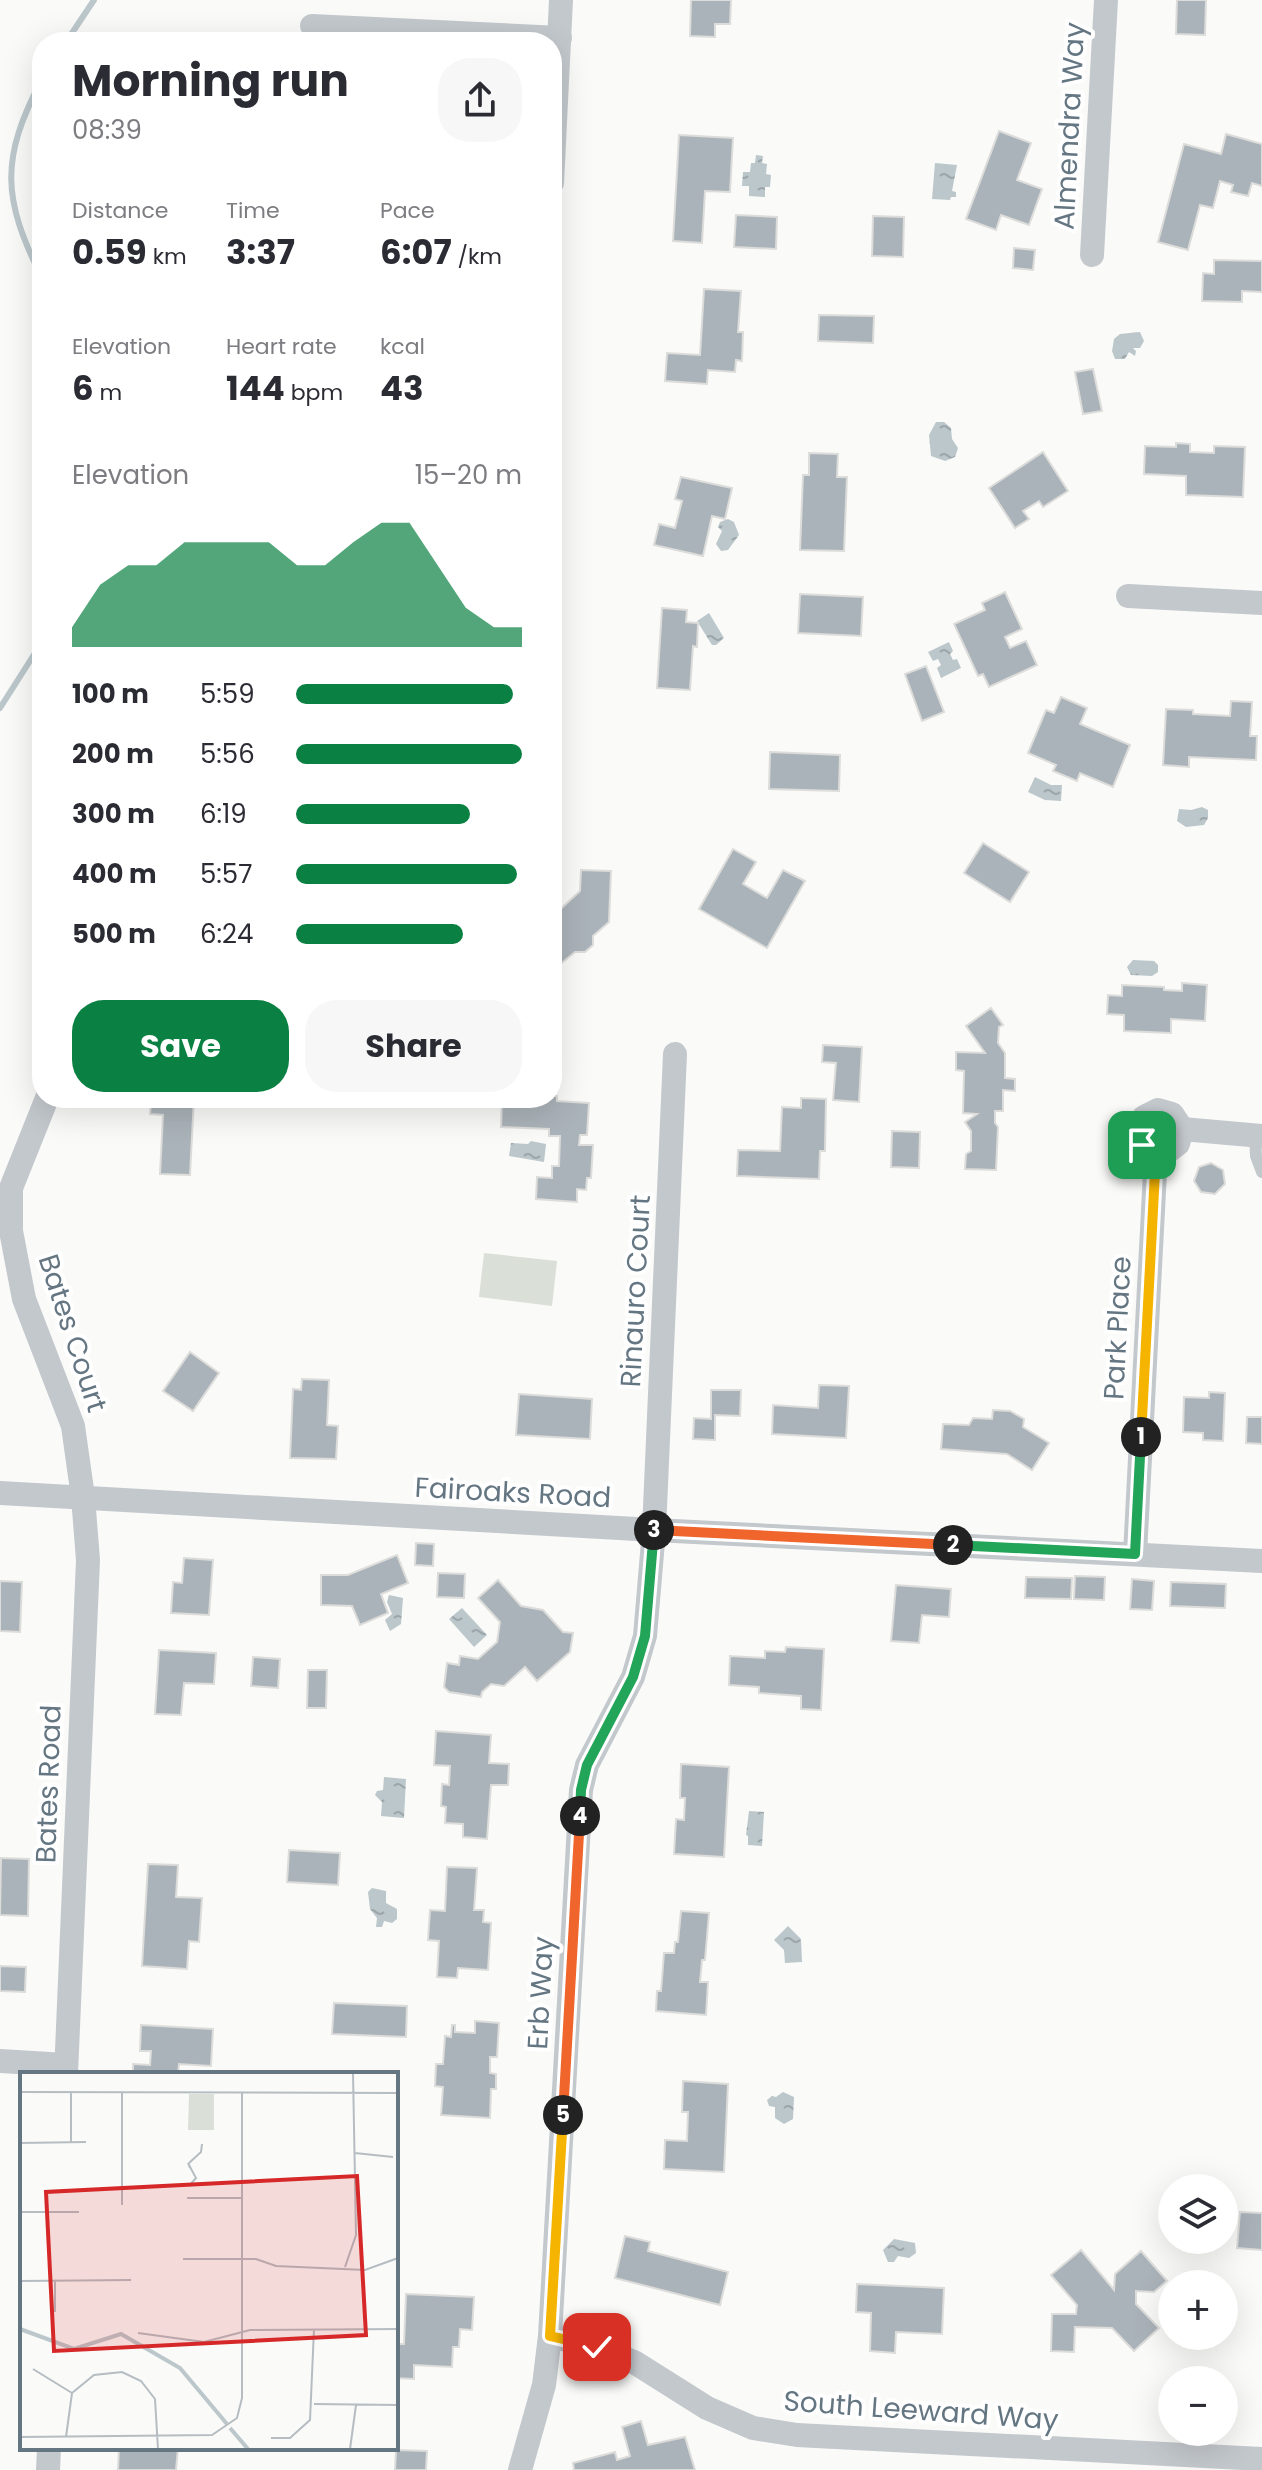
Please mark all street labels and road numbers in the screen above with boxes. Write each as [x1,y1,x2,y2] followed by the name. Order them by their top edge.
[1045,21,1094,231] street label: Almendra Way
[611,1194,660,1388] street label: Rinauro Court
[29,1249,116,1417] street label: Bates Court
[1094,1255,1141,1401] street label: Park Place
[414,1468,612,1517] street label: Fairoaks Road
[26,1704,71,1864] street label: Bates Road
[518,1935,563,2051] street label: Erb Way
[782,2381,1060,2440] street label: South Leeward Way

